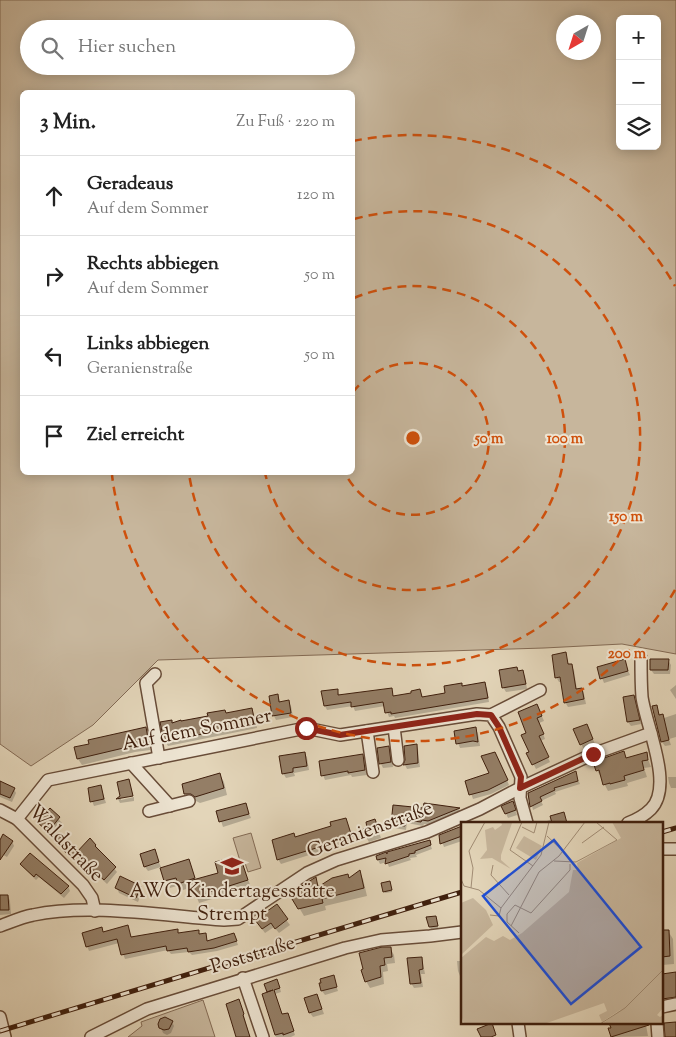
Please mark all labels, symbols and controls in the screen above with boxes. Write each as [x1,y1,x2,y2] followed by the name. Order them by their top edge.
[556,15,601,60] north arrow
[616,15,661,150] map controls
[616,15,661,60] button: +
[20,20,355,75] search box
[38,34,66,62] icon: search
[78,34,176,61] text: Hier suchen
[616,60,661,105] button: −
[616,105,661,150] button: layers
[40,108,96,138] text: 3 Min.
[236,111,335,134] text: Zu Fuß · 220 m
[87,171,173,198] text: Geradeaus
[40,182,68,210] icon: ahead
[297,184,335,207] text: 120 m
[87,198,209,221] text: Auf dem Sommer
[87,251,219,278] text: Rechts abbiegen
[40,262,68,290] icon: right
[304,264,335,287] text: 50 m
[87,278,209,301] text: Auf dem Sommer
[87,331,210,358] text: Links abbiegen
[40,342,68,370] icon: left
[304,344,335,367] text: 50 m
[87,358,193,381] text: Geranienstraße
[40,422,68,450] icon: arrive
[87,422,184,449] text: Ziel erreicht
[404,429,422,447] centre of rings
[474,429,504,450] text: 50 m
[547,429,584,450] text: 100 m
[609,507,643,528] text: 150 m
[608,644,647,665] text: 200 m
[120,702,275,760] street label: Auf dem Sommer
[295,717,318,740] route start
[582,743,605,766] route end
[303,795,437,867] street label: Geranienstraße
[20,799,110,889] street label: Waldstraße
[461,822,664,1024] inset map
[219,853,245,879] school or university icon: AWO Kindertagesstätte Strempt
[129,878,335,930] place label: AWO Kindertagesstätte Strempt
[207,929,299,983] street label: Poststraße

